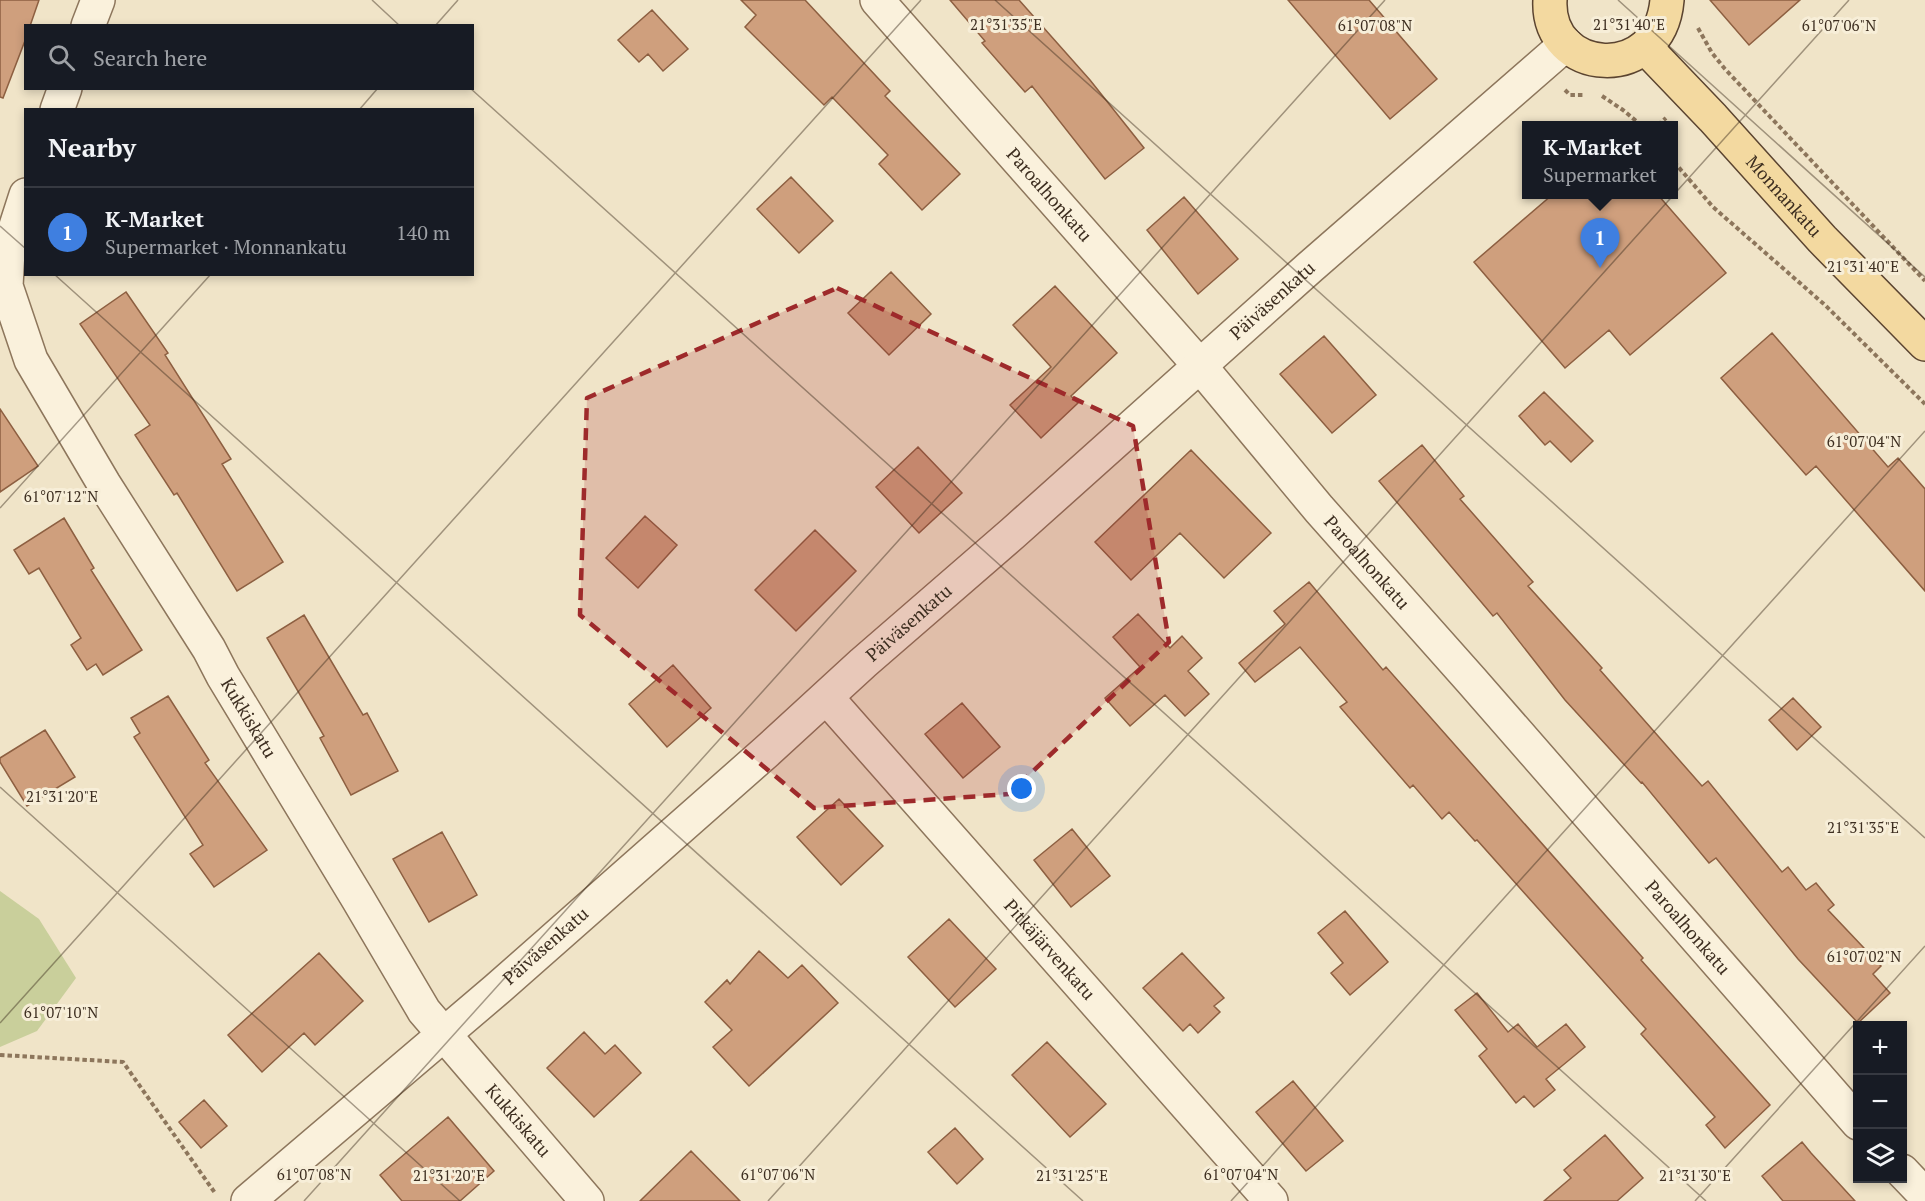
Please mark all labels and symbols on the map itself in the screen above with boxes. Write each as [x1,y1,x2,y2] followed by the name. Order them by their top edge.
[970,14,1042,34] text: 21°31'35"E
[1593,14,1665,34] text: 21°31'40"E
[1338,15,1412,35] text: 61°07'08"N
[1802,15,1876,35] text: 61°07'06"N
[1002,142,1098,246] street label: Paroalhonkatu
[1741,150,1828,242] street label: Monnankatu
[1580,218,1620,268] pin: 1
[1224,255,1320,344] street label: Päiväsenkatu
[1827,256,1899,276] text: 21°31'40"E
[1827,431,1901,451] text: 61°07'04"N
[24,486,98,506] text: 61°07'12"N
[1319,510,1416,614] street label: Paroalhonkatu
[860,578,956,666] street label: Päiväsenkatu
[216,673,283,762] street label: Kukkiskatu
[1007,774,1036,803] your location
[26,786,98,806] text: 21°31'20"E
[1827,817,1899,837] text: 21°31'35"E
[1640,875,1736,979] street label: Paroalhonkatu
[999,894,1101,1005] street label: Pitkäjärvenkatu
[497,901,593,990] street label: Päiväsenkatu
[1827,946,1901,966] text: 61°07'02"N
[24,1002,98,1022] text: 61°07'10"N
[481,1078,557,1162] street label: Kukkiskatu
[277,1164,351,1184] text: 61°07'08"N
[741,1164,815,1184] text: 61°07'06"N
[1204,1164,1278,1184] text: 61°07'04"N
[413,1165,485,1185] text: 21°31'20"E
[1036,1165,1108,1185] text: 21°31'25"E
[1659,1165,1731,1185] text: 21°31'30"E

